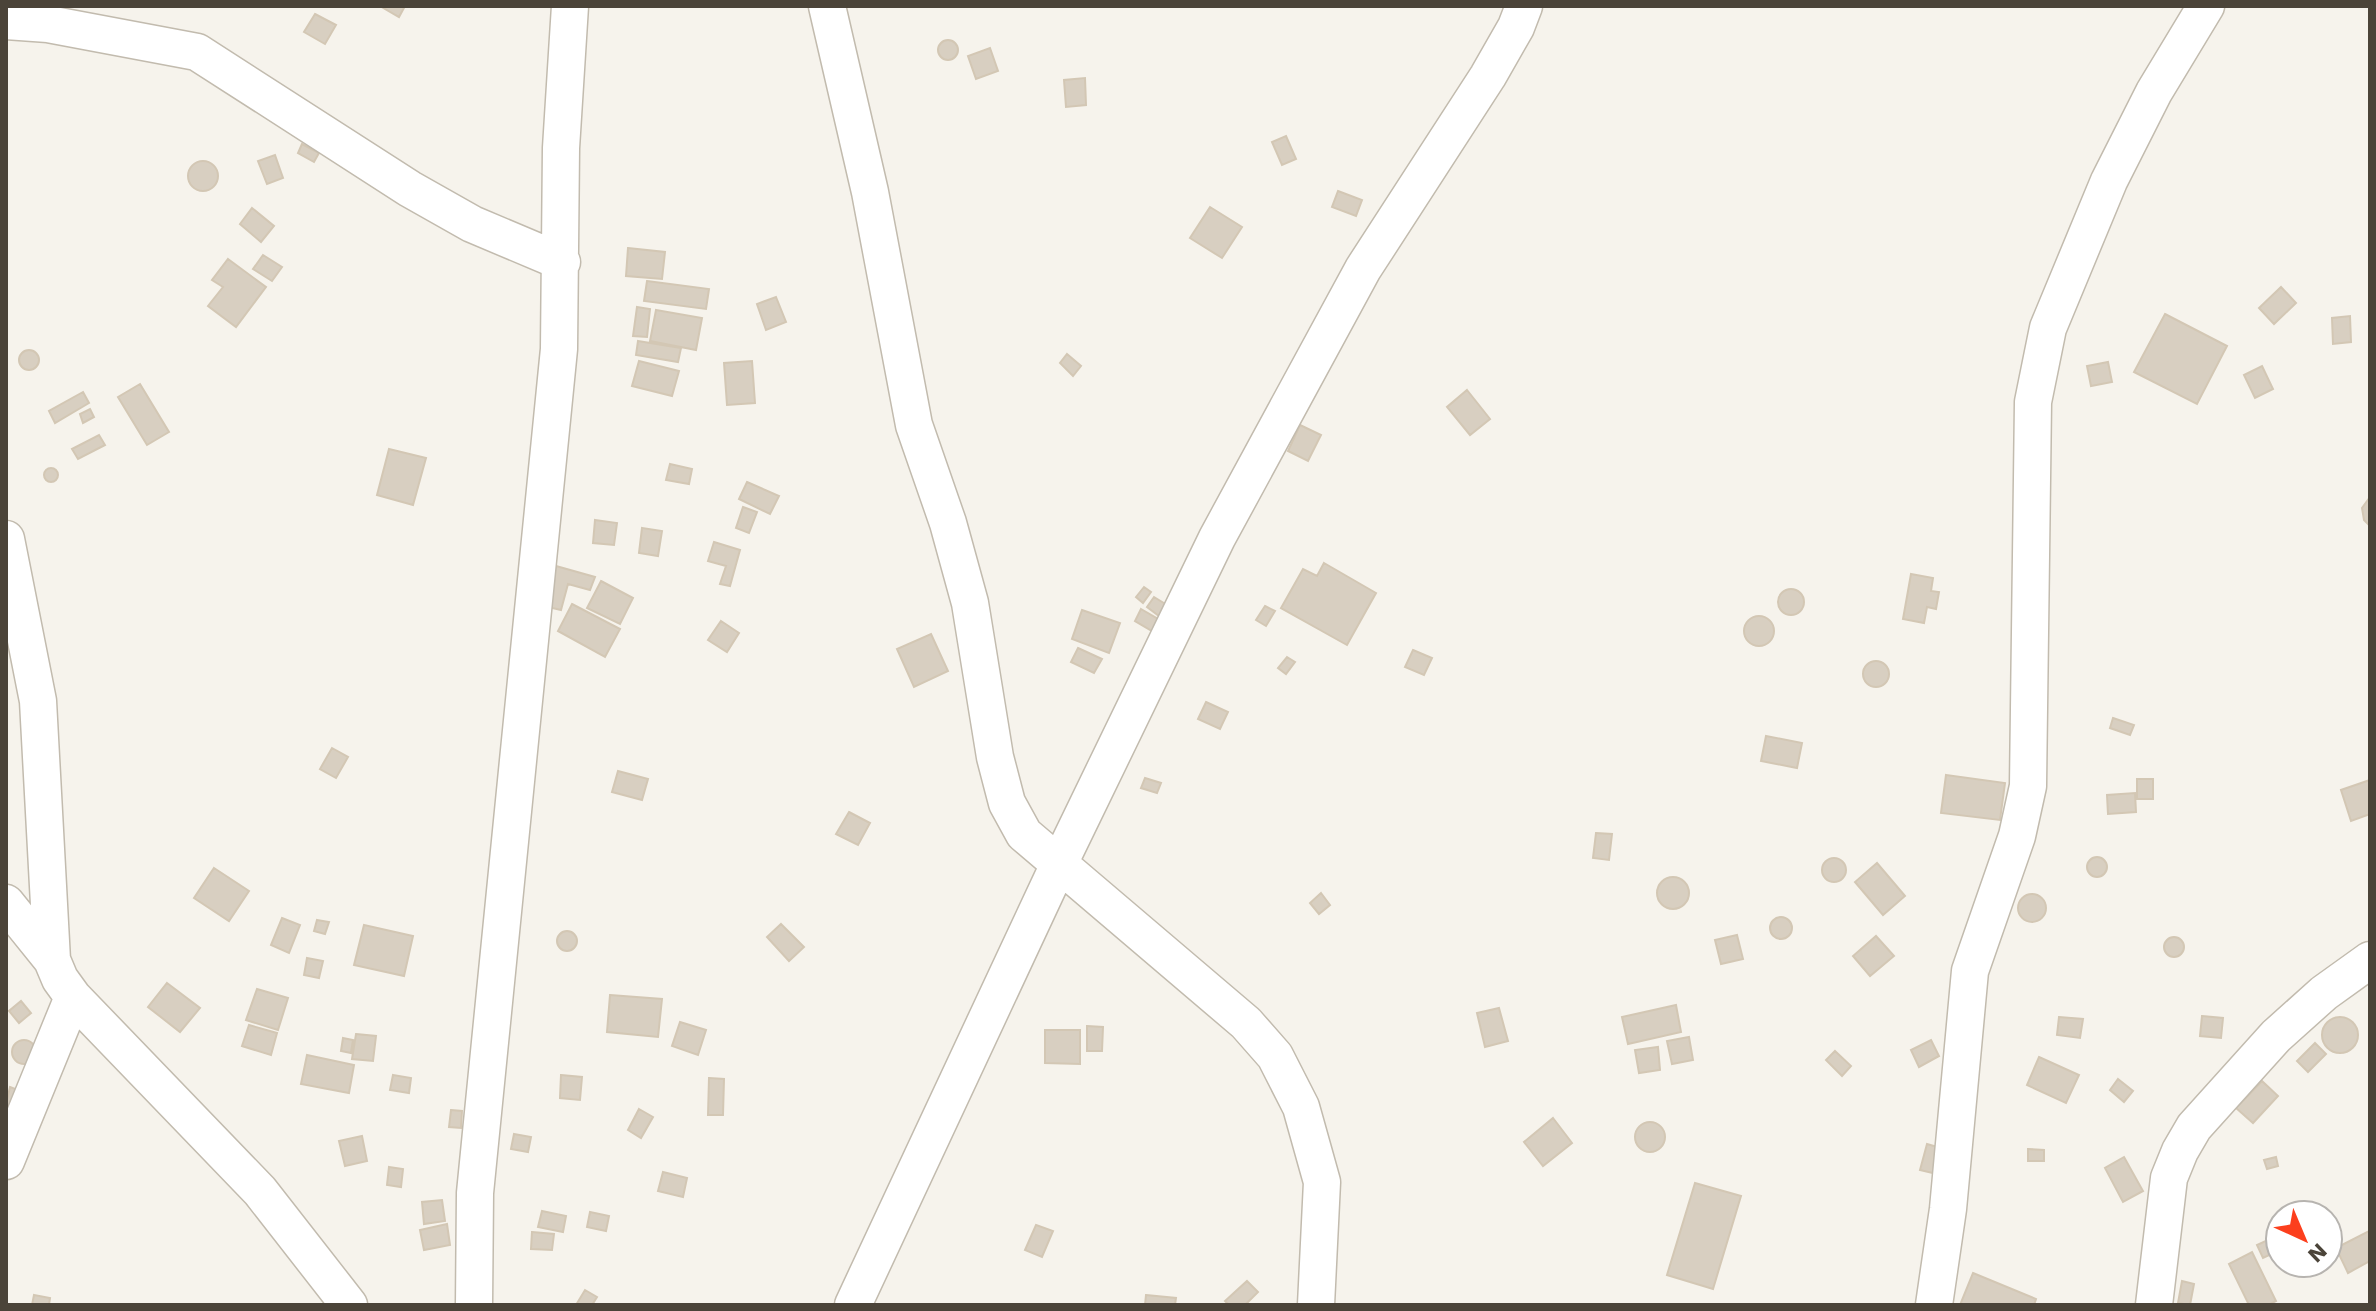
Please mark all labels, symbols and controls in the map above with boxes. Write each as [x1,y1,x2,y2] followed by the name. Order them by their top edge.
[2264,1199,2344,1279] north arrow
[2303,1238,2332,1268] text: N

